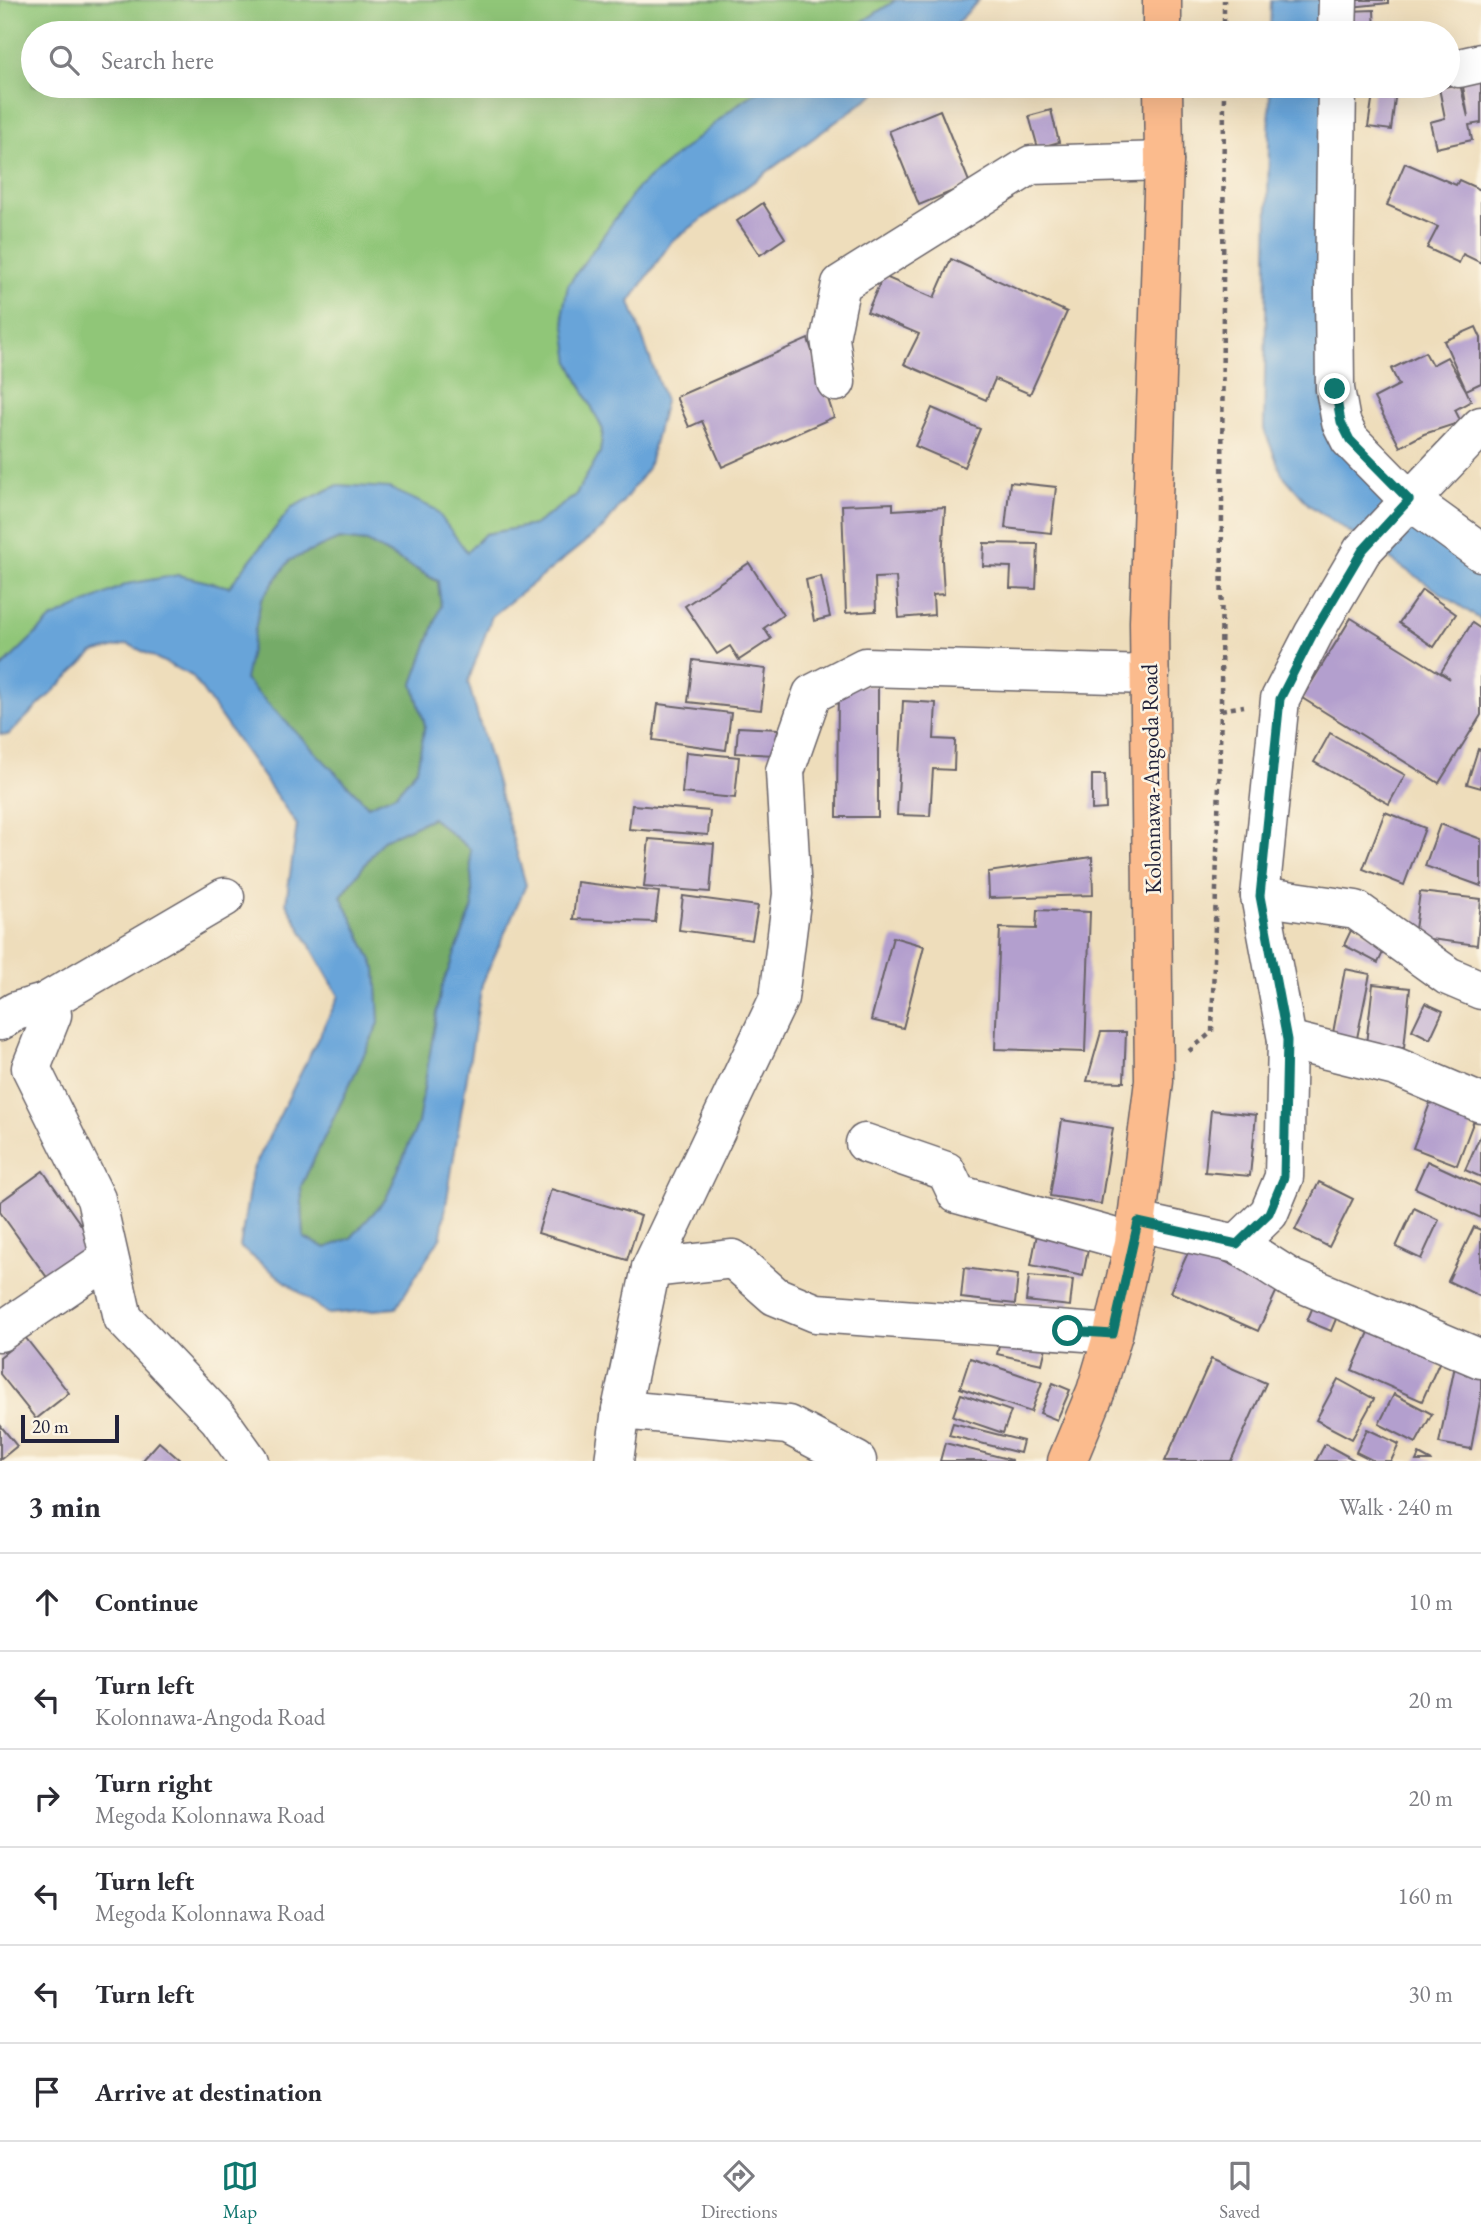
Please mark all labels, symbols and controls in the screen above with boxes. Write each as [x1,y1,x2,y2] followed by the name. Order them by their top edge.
[21,21,1460,98] search box
[45,41,83,79] icon: search
[101,43,214,77] text: Search here
[1319,373,1350,404] route end
[1134,663,1168,895] street label: Kolonnawa-Angoda Road
[1052,1315,1083,1346] route start
[21,1412,119,1444] scale bar
[32,1414,69,1439] text: 20 m
[28,1487,101,1526] text: 3 min
[1339,1492,1453,1522] text: Walk · 240 m
[28,1583,66,1621] icon: ahead
[95,1585,198,1619] text: Continue
[1408,1587,1453,1617] text: 10 m
[95,1668,194,1702] text: Turn left
[28,1681,66,1719] icon: left
[1408,1685,1453,1715] text: 20 m
[95,1702,326,1732] text: Kolonnawa-Angoda Road
[95,1766,213,1800] text: Turn right
[28,1779,66,1817] icon: right
[1408,1783,1453,1813] text: 20 m
[95,1800,325,1830] text: Megoda Kolonnawa Road
[95,1864,194,1898] text: Turn left
[28,1877,66,1915] icon: left
[1397,1881,1453,1911] text: 160 m
[95,1898,325,1928] text: Megoda Kolonnawa Road
[28,1975,66,2013] icon: left
[95,1977,194,2011] text: Turn left
[1408,1979,1453,2009] text: 30 m
[28,2073,66,2111] icon: arrive
[95,2075,322,2109] text: Arrive at destination
[221,2157,259,2224] tab: Map
[701,2157,777,2224] tab: Directions
[1219,2157,1260,2224] tab: Saved

